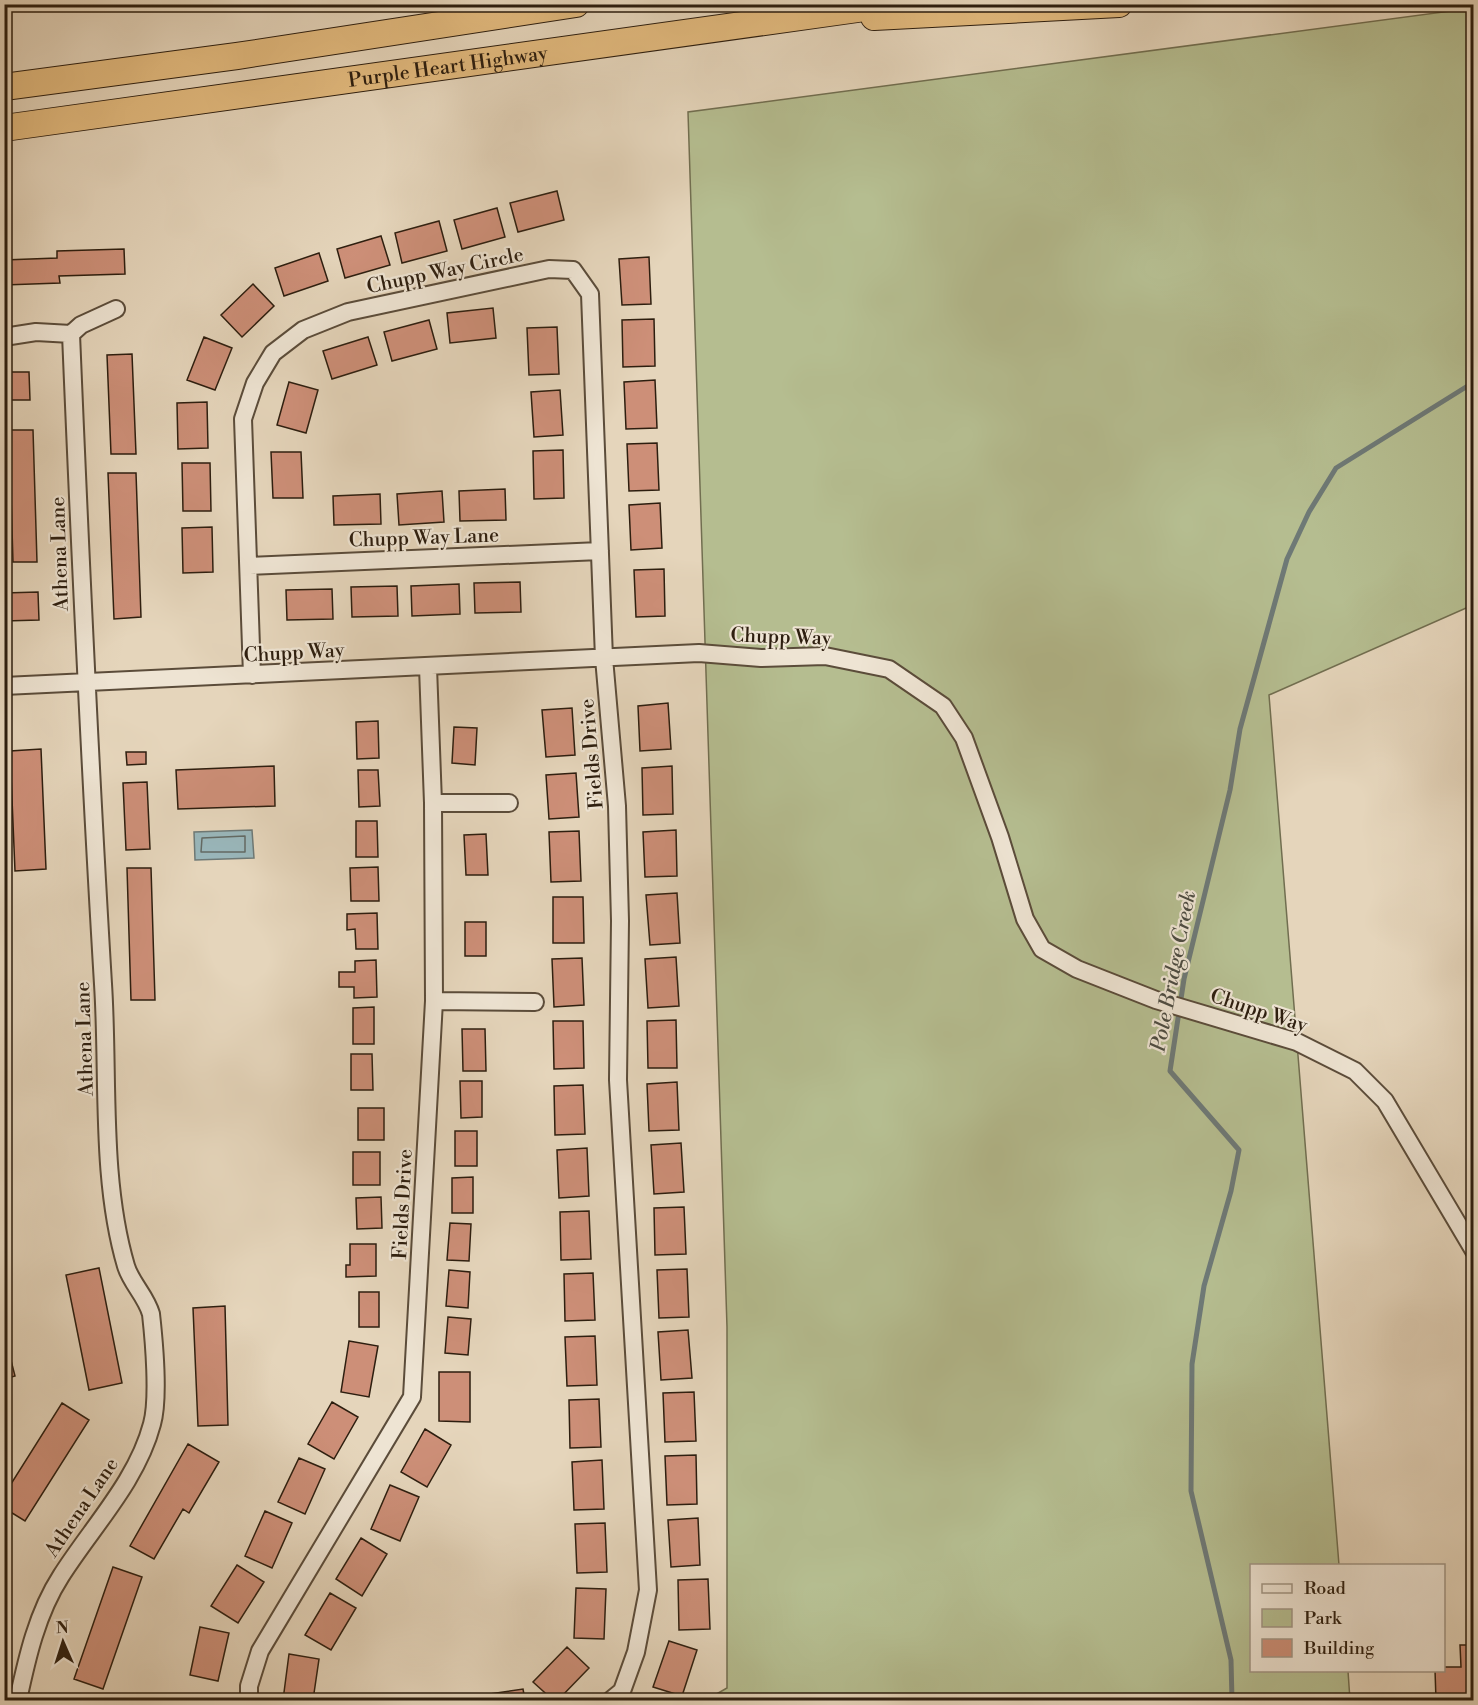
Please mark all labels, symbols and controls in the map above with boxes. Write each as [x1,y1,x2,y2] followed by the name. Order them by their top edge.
[346,41,550,94] street label: Purple Heart Highway
[365,243,526,300] street label: Chupp Way Circle
[46,496,75,613] street label: Athena Lane
[348,523,500,554] street label: Chupp Way Lane
[730,623,832,652] street label: Chupp Way
[243,638,345,669] street label: Chupp Way
[575,698,610,810] street label: Fields Drive
[1145,889,1202,1055] water label: Pole Bridge Creek
[71,981,100,1098] street label: Athena Lane
[1207,984,1311,1039] street label: Chupp Way
[388,1148,419,1260] street label: Fields Drive
[39,1453,125,1563] street label: Athena Lane
[1250,1564,1445,1672] legend
[1304,1577,1347,1600] text: Road
[1304,1607,1343,1630] text: Park
[33,1612,93,1672] north arrow
[55,1618,69,1638] text: N
[1303,1637,1375,1660] text: Building

